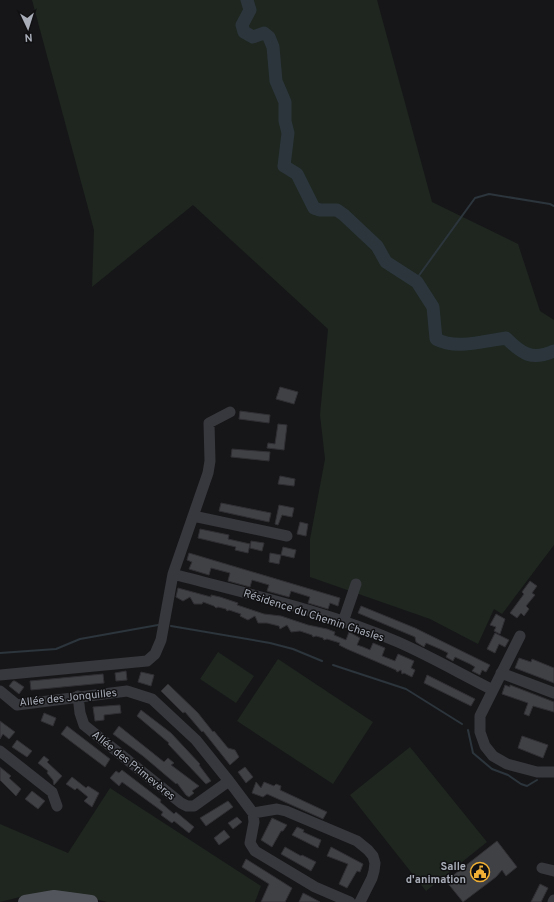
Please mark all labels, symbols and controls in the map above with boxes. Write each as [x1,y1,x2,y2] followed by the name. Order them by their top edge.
[8,8,48,48] north arrow
[24,30,33,44] text: N
[242,587,386,645] street label: Résidence du Chemin Chasles
[19,686,117,710] street label: Allée des Jonquilles
[89,728,178,804] street label: Allée des Primevères
[406,860,466,887] place label: Salle d'animation
[469,861,491,883] public building icon: Salle d'animation

